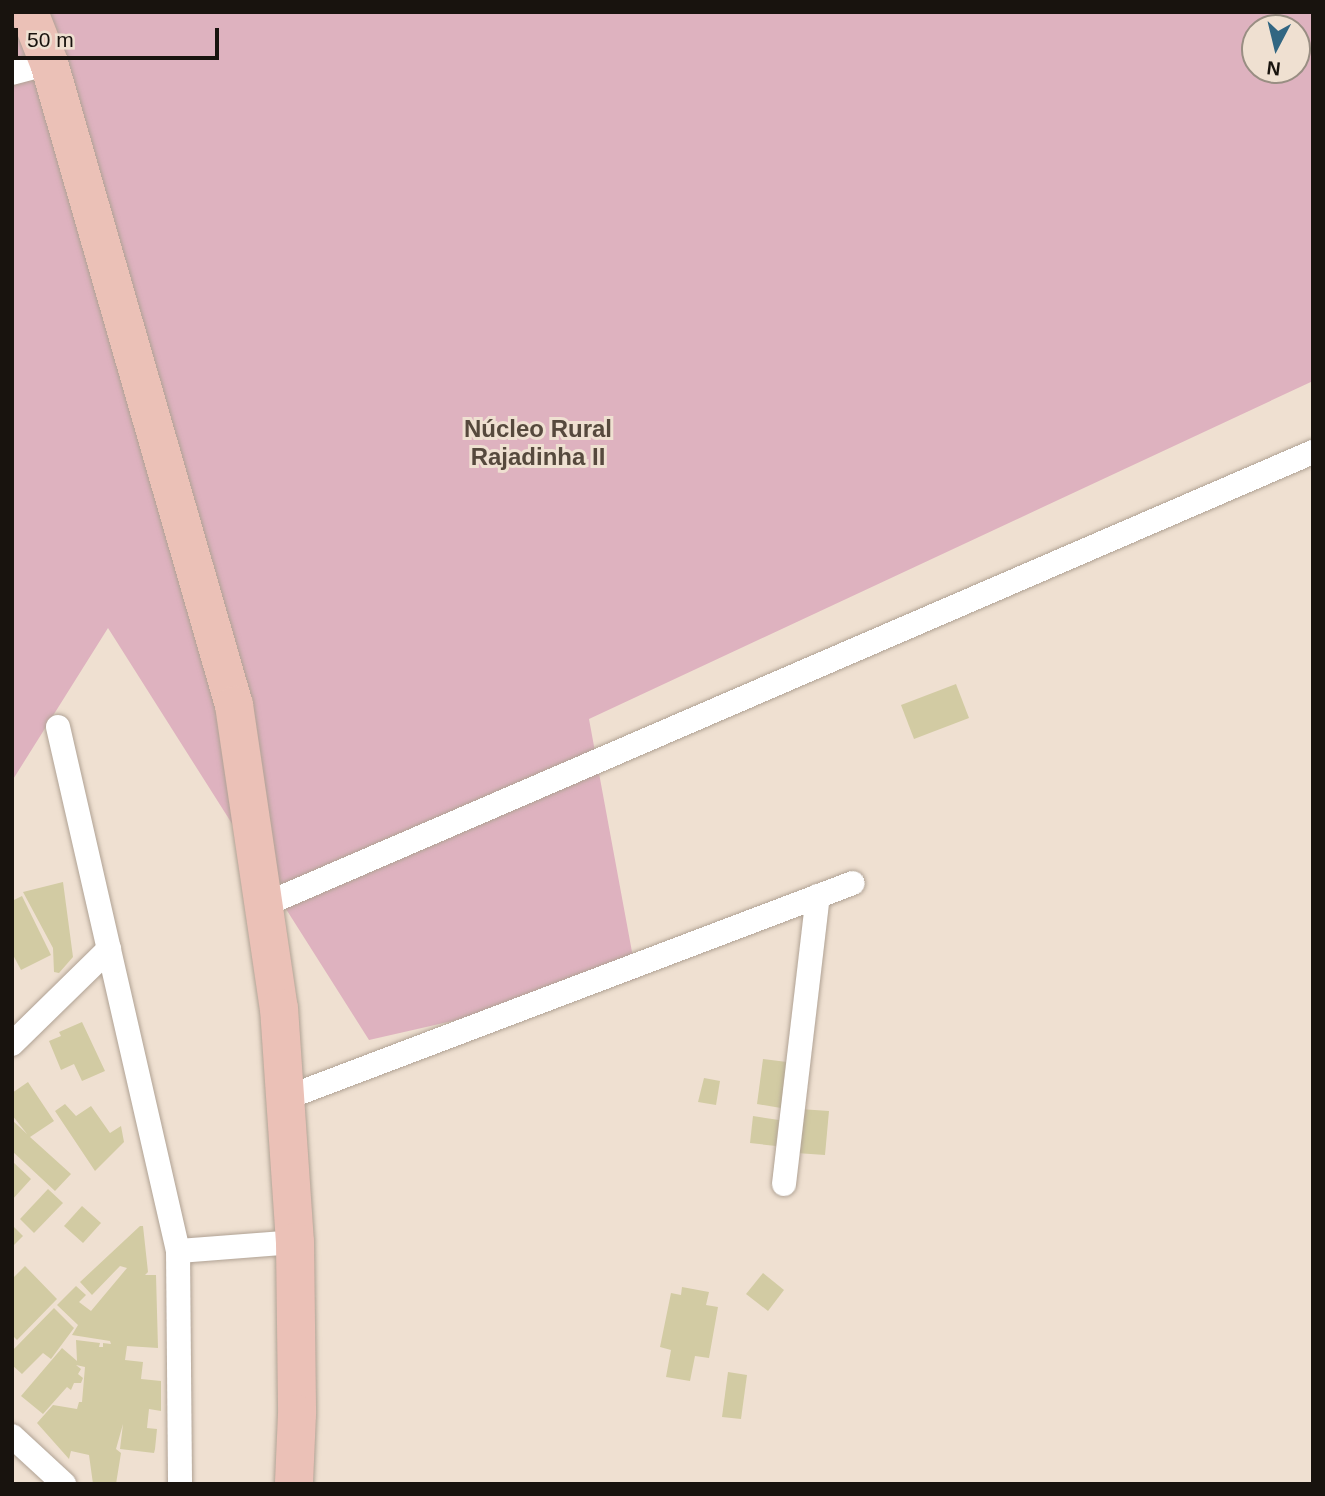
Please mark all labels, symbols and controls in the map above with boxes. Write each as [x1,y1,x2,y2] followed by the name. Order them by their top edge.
[18,14,222,58] scale bar
[1241,14,1311,84] north arrow
[27,28,74,51] text: 50 m
[1266,57,1282,80] text: N
[464,415,612,471] district label: Núcleo Rural Rajadinha II

